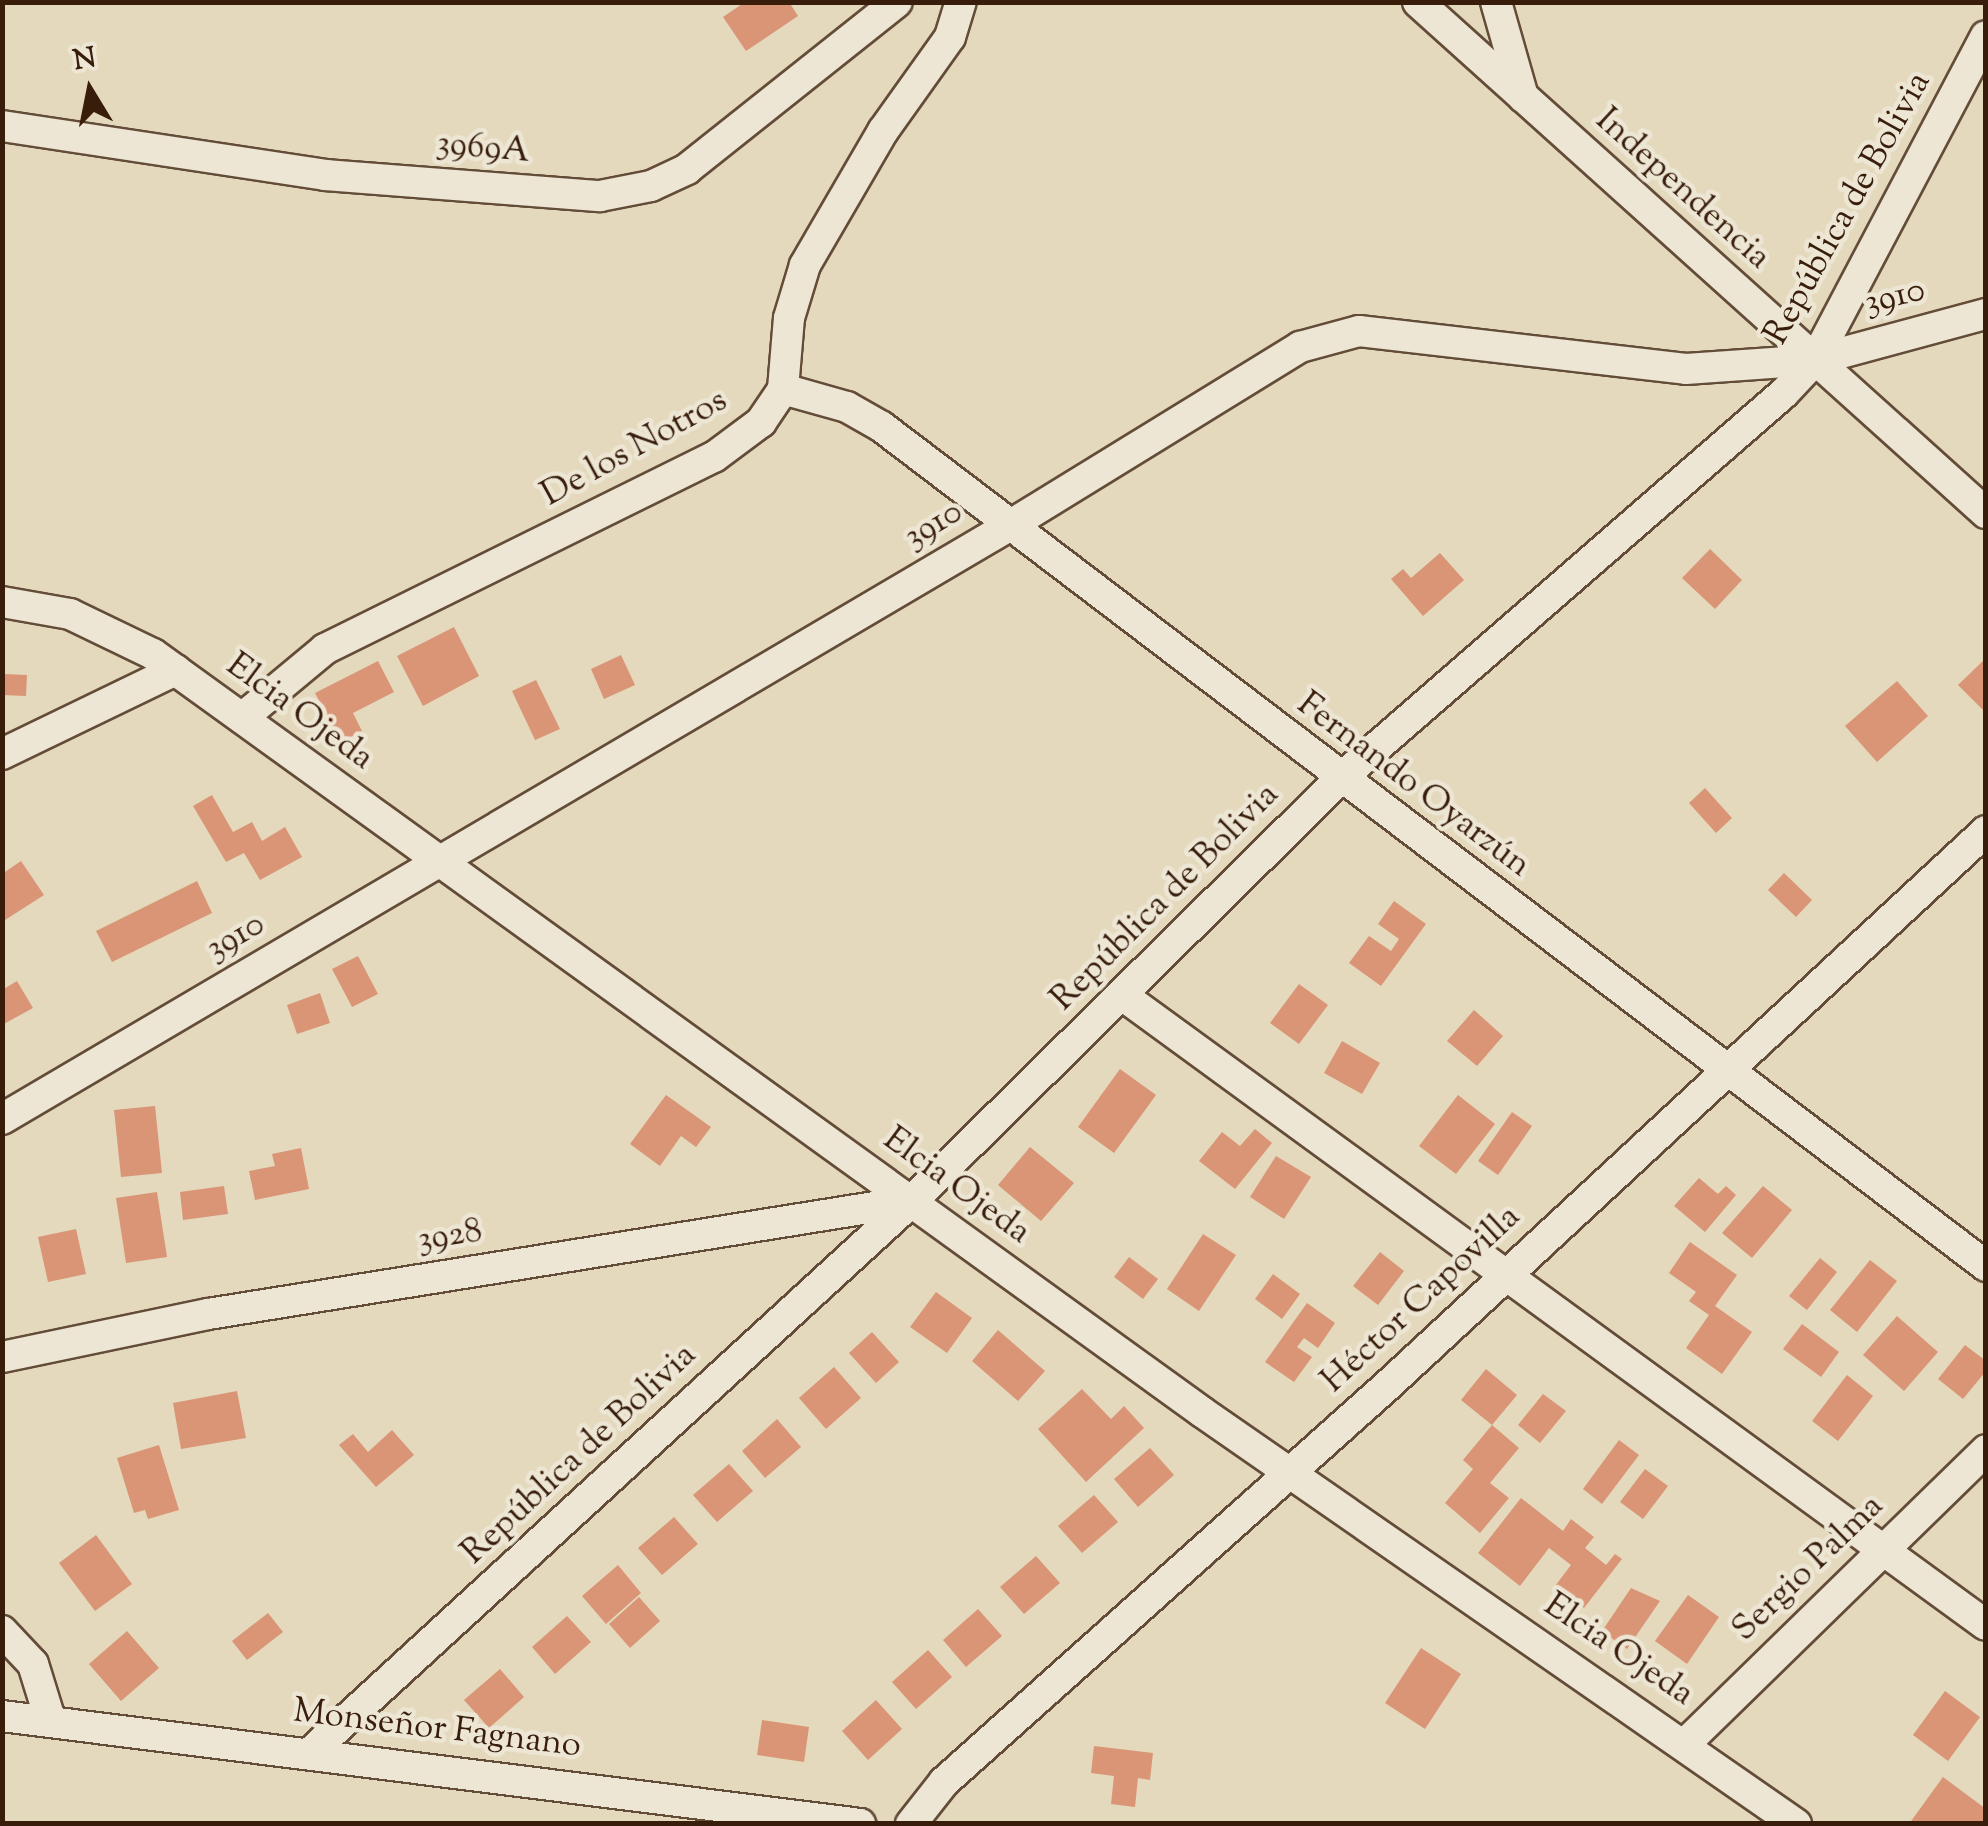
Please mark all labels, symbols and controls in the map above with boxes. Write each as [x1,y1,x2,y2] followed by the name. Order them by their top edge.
[70,39,99,82] text: N
[40,40,140,140] north arrow
[1757,65,1941,353] street label: República de Bolivia
[1586,100,1778,280] street label: Independencia
[435,124,531,174] street label: 3969A
[1860,270,1930,326] street label: 3910
[535,381,735,517] street label: De los Notros
[897,492,971,560] street label: 3910
[217,646,381,780] street label: Elcia Ojeda
[1288,684,1538,888] street label: Fernando Oyarzún
[1043,775,1289,1021] street label: República de Bolivia
[199,905,273,971] street label: 3910
[874,1120,1038,1254] street label: Elcia Ojeda
[1314,1197,1530,1403] street label: Héctor Capovilla
[415,1211,485,1263] street label: 3928
[454,1336,706,1574] street label: República de Bolivia
[1725,1487,1893,1651] street label: Sergio Palma
[1535,1586,1701,1716] street label: Elcia Ojeda
[291,1692,583,1768] street label: Monseñor Fagnano

